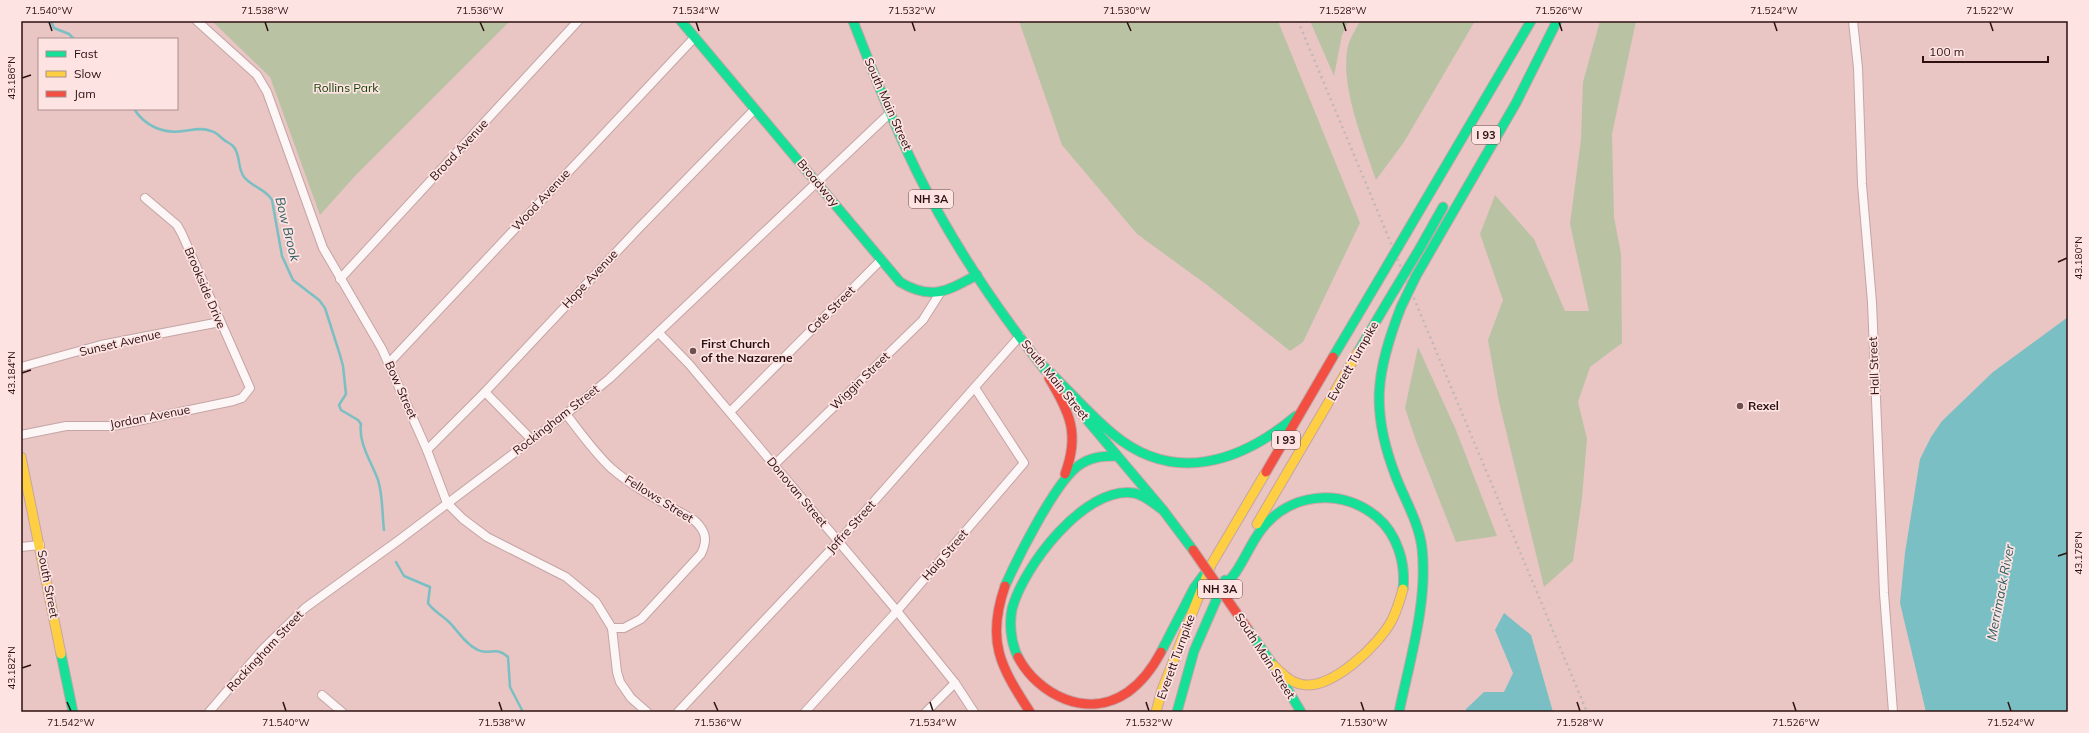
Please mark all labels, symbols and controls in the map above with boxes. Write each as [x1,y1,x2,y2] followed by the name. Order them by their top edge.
[25,4,73,17] text: 71.540°W
[241,4,289,17] text: 71.538°W
[456,4,504,17] text: 71.536°W
[672,4,720,17] text: 71.534°W
[888,4,936,17] text: 71.532°W
[1103,4,1151,17] text: 71.530°W
[1319,4,1367,17] text: 71.528°W
[1535,4,1583,17] text: 71.526°W
[1750,4,1798,17] text: 71.524°W
[1966,4,2014,17] text: 71.522°W
[38,38,178,110] legend
[1923,38,2048,64] scale bar
[1929,44,1964,59] text: 100 m
[74,46,98,61] text: Fast
[861,55,916,152] street label: South Main Street
[5,56,18,100] text: 43.186°N
[74,66,102,81] text: Slow
[314,80,379,95] park label: Rollins Park
[74,86,96,101] text: Jam
[426,116,491,184] street label: Broad Avenue
[1472,126,1500,144] road number: I 93
[794,156,843,210] street label: Broadway
[508,166,573,233] street label: Wood Avenue
[909,190,953,208] road number: NH 3A
[272,195,304,263] water label: Bow Brook
[2072,236,2085,280] text: 43.180°N
[182,245,229,331] street label: Brookside Drive
[559,246,621,311] street label: Hope Avenue
[804,283,858,337] street label: Cote Street
[1324,318,1381,403] street label: Everett Turnpike
[78,326,162,359] street label: Sunset Avenue
[701,336,793,365] place label: First Church of the Nazarene
[1018,336,1092,423] street label: South Main Street
[1865,337,1882,395] street label: Hall Street
[688,346,698,356] marker: First Church of the Nazarene
[827,349,893,413] street label: Wiggin Street
[5,351,18,395] text: 43.184°N
[382,359,421,421] street label: Bow Street
[510,381,602,458] street label: Rockingham Street
[1748,398,1779,413] place label: Rexel
[108,401,191,432] street label: Jordan Avenue
[1735,401,1745,411] marker: Rexel
[1272,431,1300,449] road number: I 93
[764,454,831,530] street label: Donovan Street
[622,472,696,526] street label: Fellows Street
[823,497,878,556] street label: Joffre Street
[918,526,971,583] street label: Haig Street
[2072,531,2085,575] text: 43.178°N
[1983,542,2017,641] water label: Merrimack River
[35,549,62,619] street label: South Street
[1198,580,1242,598] road number: NH 3A
[223,607,306,694] street label: Rockingham Street
[1232,610,1299,701] street label: South Main Street
[1153,612,1198,701] street label: Everett Turnpike
[5,646,18,690] text: 43.182°N
[47,716,95,729] text: 71.542°W
[262,716,310,729] text: 71.540°W
[478,716,526,729] text: 71.538°W
[694,716,742,729] text: 71.536°W
[909,716,957,729] text: 71.534°W
[1125,716,1173,729] text: 71.532°W
[1340,716,1388,729] text: 71.530°W
[1556,716,1604,729] text: 71.528°W
[1772,716,1820,729] text: 71.526°W
[1987,716,2035,729] text: 71.524°W

